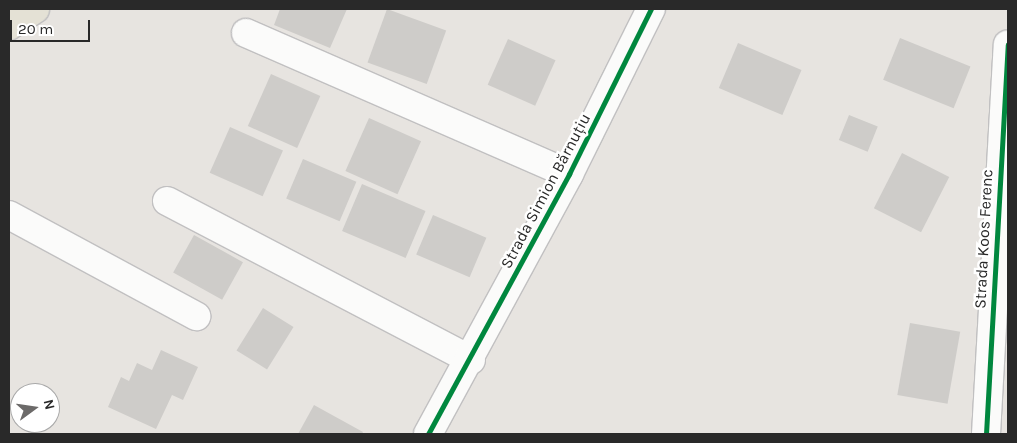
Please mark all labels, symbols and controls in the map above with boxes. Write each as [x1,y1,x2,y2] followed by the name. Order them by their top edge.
[12,10,92,42] scale bar
[18,20,53,38] text: 20 m
[497,110,595,272] street label: Strada Simion Bărnuțiu
[971,169,997,309] street label: Strada Koos Ferenc
[10,383,60,433] north arrow
[40,398,59,411] text: N

